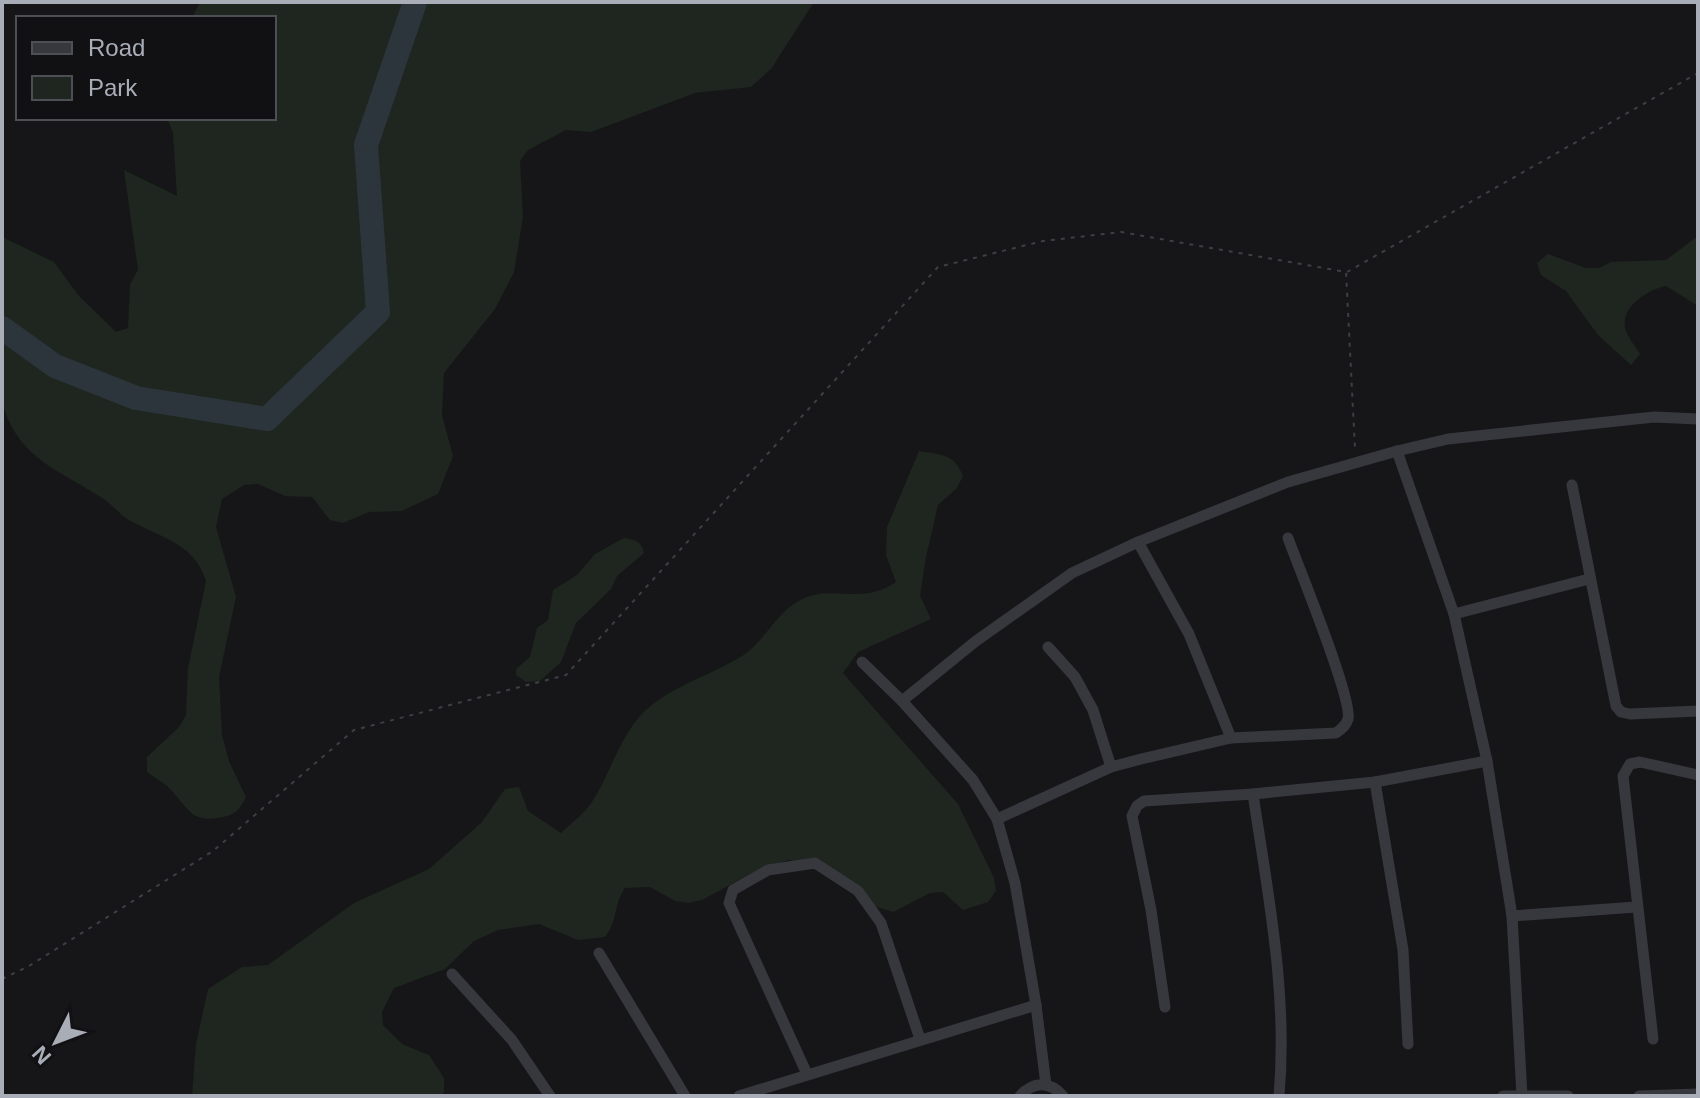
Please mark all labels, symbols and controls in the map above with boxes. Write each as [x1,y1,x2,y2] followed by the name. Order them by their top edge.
[16,16,276,120] legend
[88,34,145,61] text: Road
[88,74,138,101] text: Park
[16,1002,96,1082] north arrow
[27,1041,56,1069] text: N

